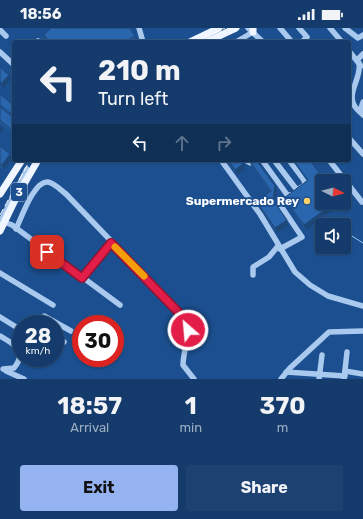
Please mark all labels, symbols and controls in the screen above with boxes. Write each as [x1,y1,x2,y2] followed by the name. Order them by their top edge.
[20,5,61,23] text: 18:56
[98,54,181,87] text: 210 m
[32,56,84,108] icon: left
[98,88,168,110] text: Turn left
[129,132,151,154] icon: left
[171,132,193,154] icon: ahead
[213,132,235,154] icon: right
[315,174,351,210] north arrow
[315,174,351,254] map controls
[11,183,27,201] road number: 3
[186,194,299,208] place label: Supermercado Rey
[302,196,312,206] marker: Supermercado Rey
[315,218,351,254] button: sound
[30,235,64,269] pin
[36,241,58,263] icon: arrive
[167,309,209,351] position arrow
[72,315,124,367] speed limit sign: 30
[25,324,51,348] text: 28
[26,345,50,357] text: km/h
[58,392,122,420] text: 18:57
[185,392,197,420] text: 1
[260,392,305,420] text: 370
[70,420,109,435] text: Arrival
[179,420,202,435] text: min
[277,420,288,435] text: m
[20,465,178,511] button: Exit
[186,465,343,511] button: Share

